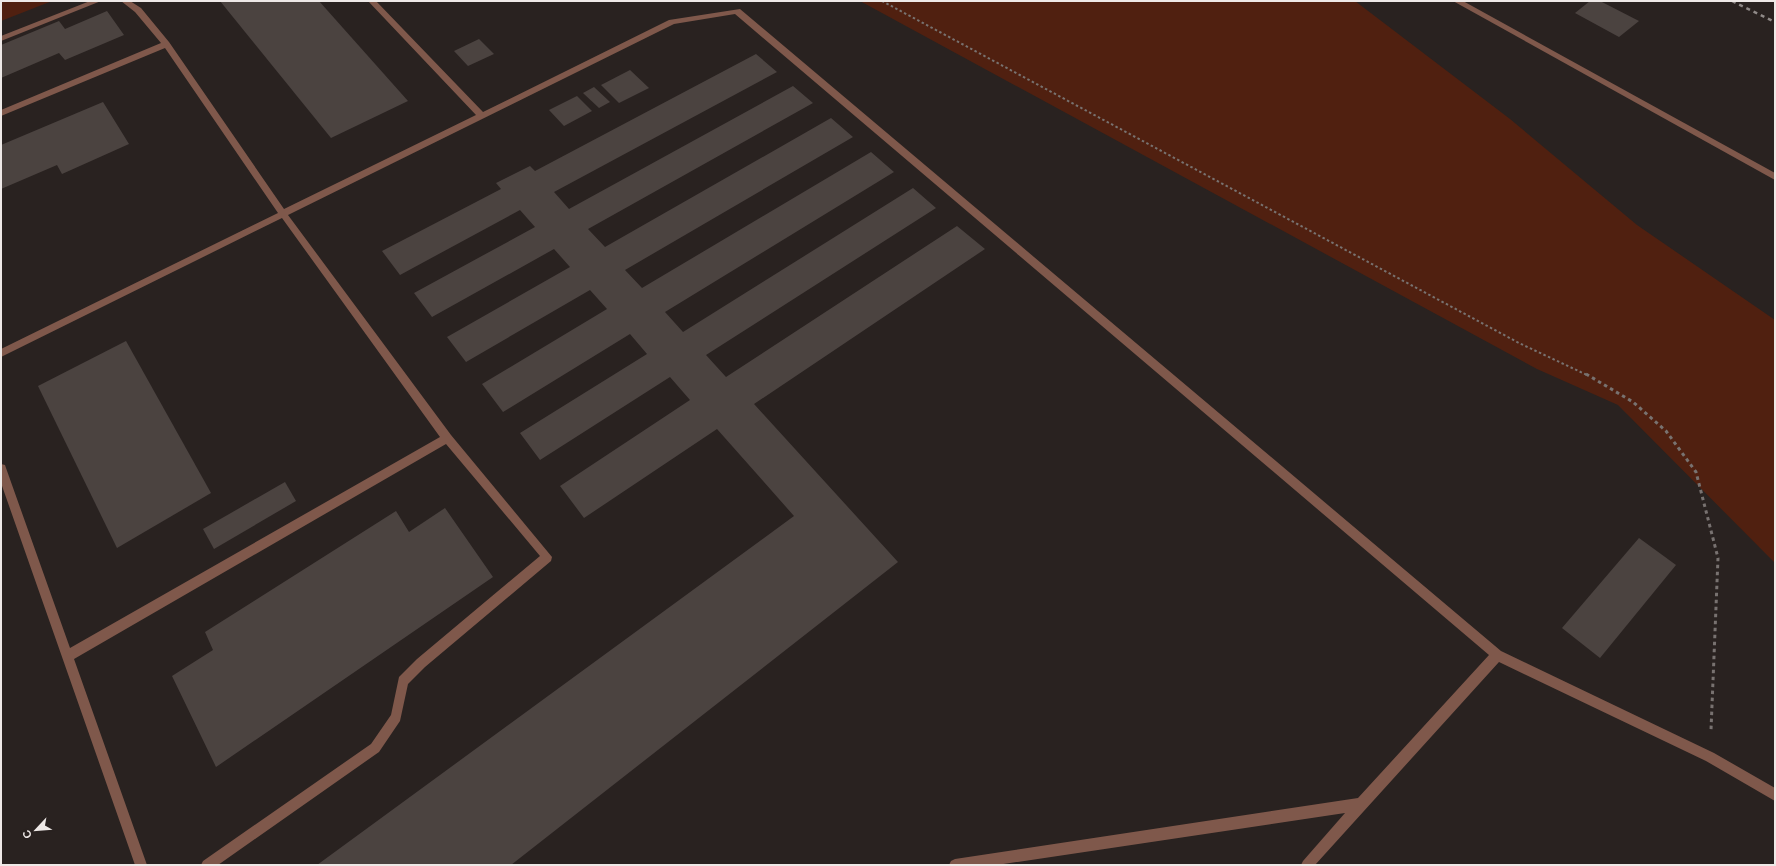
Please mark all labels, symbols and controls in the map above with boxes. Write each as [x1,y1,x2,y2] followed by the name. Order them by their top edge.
[16,810,56,850] north arrow
[20,828,35,841] text: С

